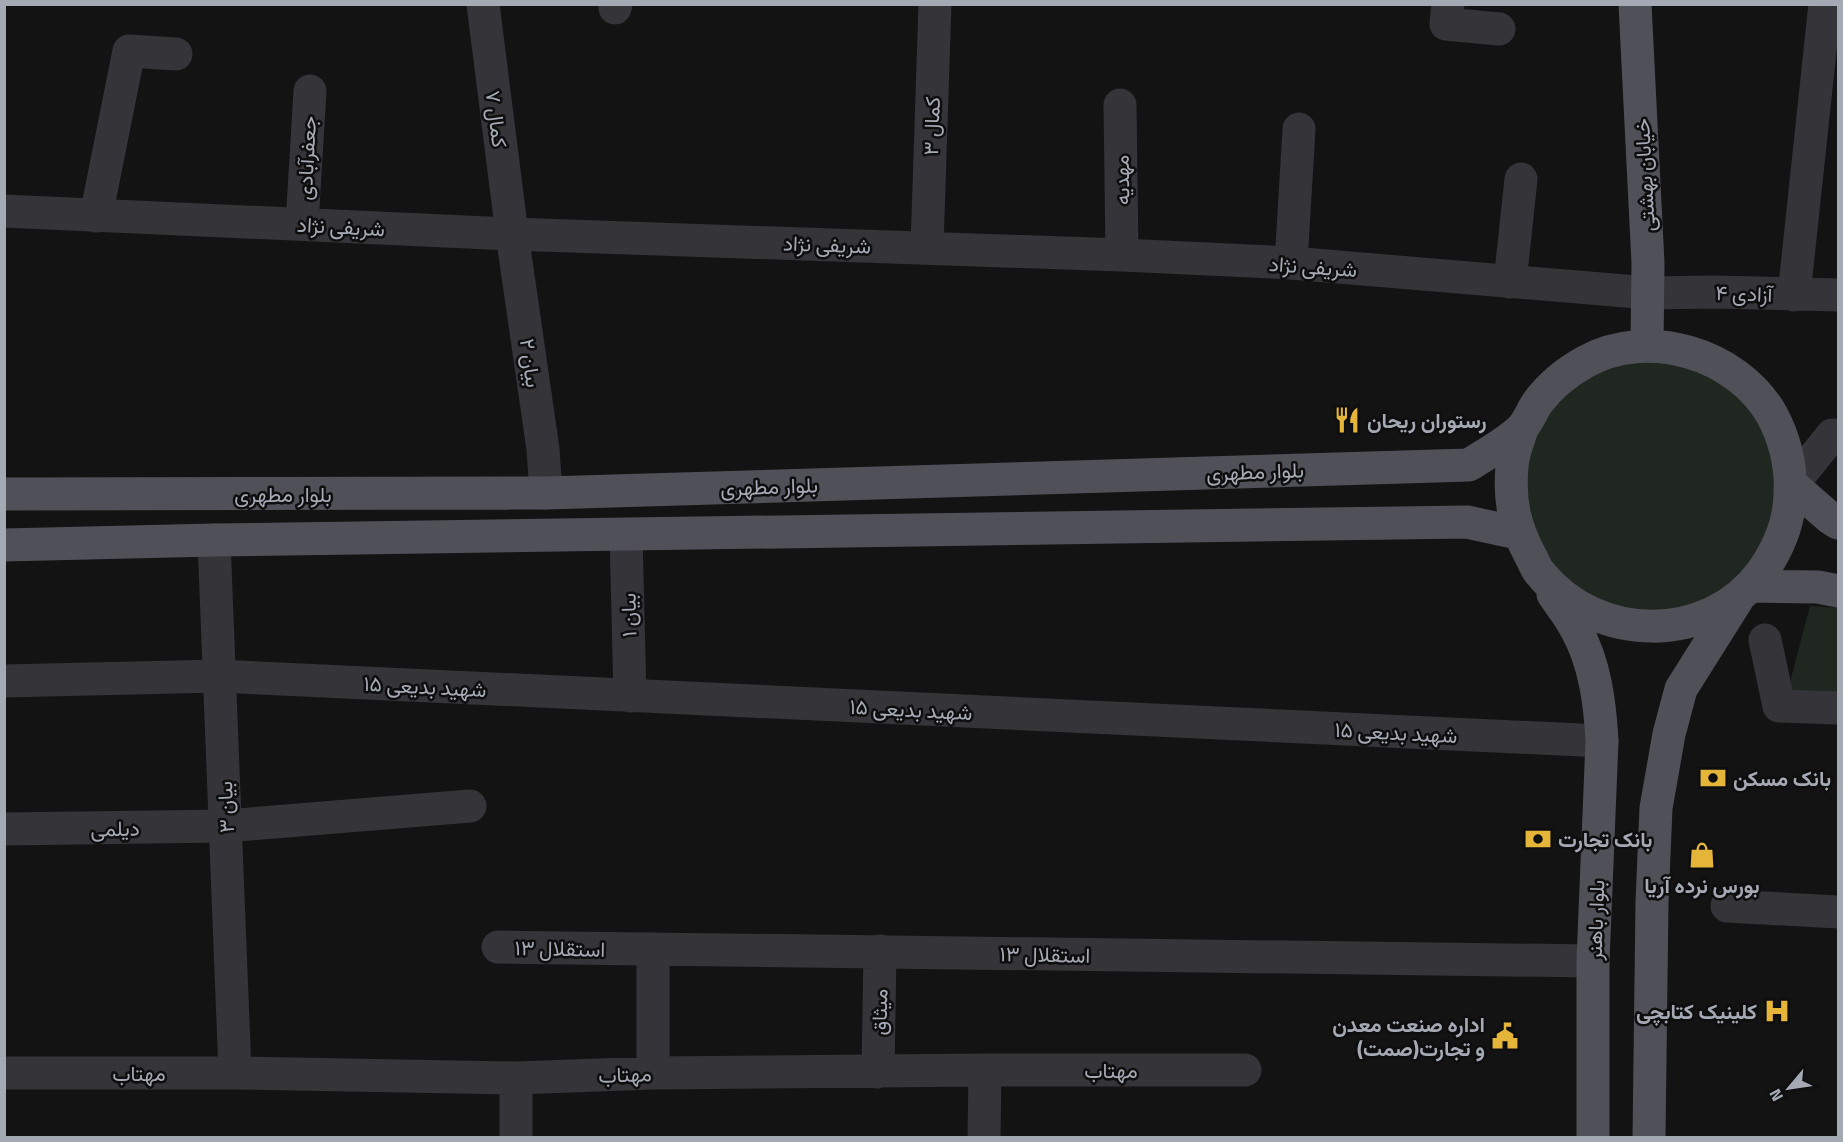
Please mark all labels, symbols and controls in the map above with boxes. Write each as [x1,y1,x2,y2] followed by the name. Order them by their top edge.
[478,89,516,149] street label: کمال ۷
[914,96,948,156] street label: کمال ۳
[288,115,324,201] street label: جعفرآبادی
[1625,118,1663,232] street label: خیابان بهشتی
[1105,155,1137,205] street label: مهدیه
[296,208,386,244] street label: شریفی نژاد
[782,226,872,262] street label: شریفی نژاد
[1268,247,1358,285] street label: شریفی نژاد
[1715,276,1775,310] street label: آزادی ۴
[512,336,550,390] street label: بیان ۲
[1367,404,1487,436] place label: رستوران ریحان
[1332,405,1362,435] restaurant icon: رستوران ریحان
[1206,453,1304,489] street label: بلوار مطهری
[720,468,818,504] street label: بلوار مطهری
[234,478,332,510] street label: بلوار مطهری
[612,593,644,637] street label: بیان ۱
[363,667,487,705] street label: شهید بدیعی ۱۵
[849,690,973,728] street label: شهید بدیعی ۱۵
[1334,713,1458,751] street label: شهید بدیعی ۱۵
[1733,762,1831,794] place label: بانک مسکن
[1698,763,1728,793] bank icon: بانک مسکن
[208,780,242,834] street label: بیان ۳
[90,812,140,844] street label: دیلمی
[1558,823,1652,855] place label: بانک تجارت
[1523,824,1553,854] bank icon: بانک تجارت
[1687,840,1717,870] shop icon: بورس نرده آریا
[1644,869,1760,901] place label: بورس نرده آریا
[1578,879,1612,962] street label: بلوار باهنر
[514,931,606,965] street label: استقلال ۱۳
[999,937,1091,971] street label: استقلال ۱۳
[863,988,895,1036] street label: میثاق
[1636,995,1757,1027] place label: کلینیک کتابچی
[1762,996,1792,1026] hospital icon: کلینیک کتابچی
[1332,1008,1485,1064] place label: اداره صنعت معدن و تجارت(صمت)
[1490,1021,1520,1051] public building icon: اداره صنعت معدن و تجارت(صمت)
[1084,1054,1138,1086] street label: مهتاب
[112,1057,166,1089] street label: مهتاب
[598,1057,652,1091] street label: مهتاب
[1759,1058,1819,1118] north arrow
[1763,1085,1789,1106] text: N

